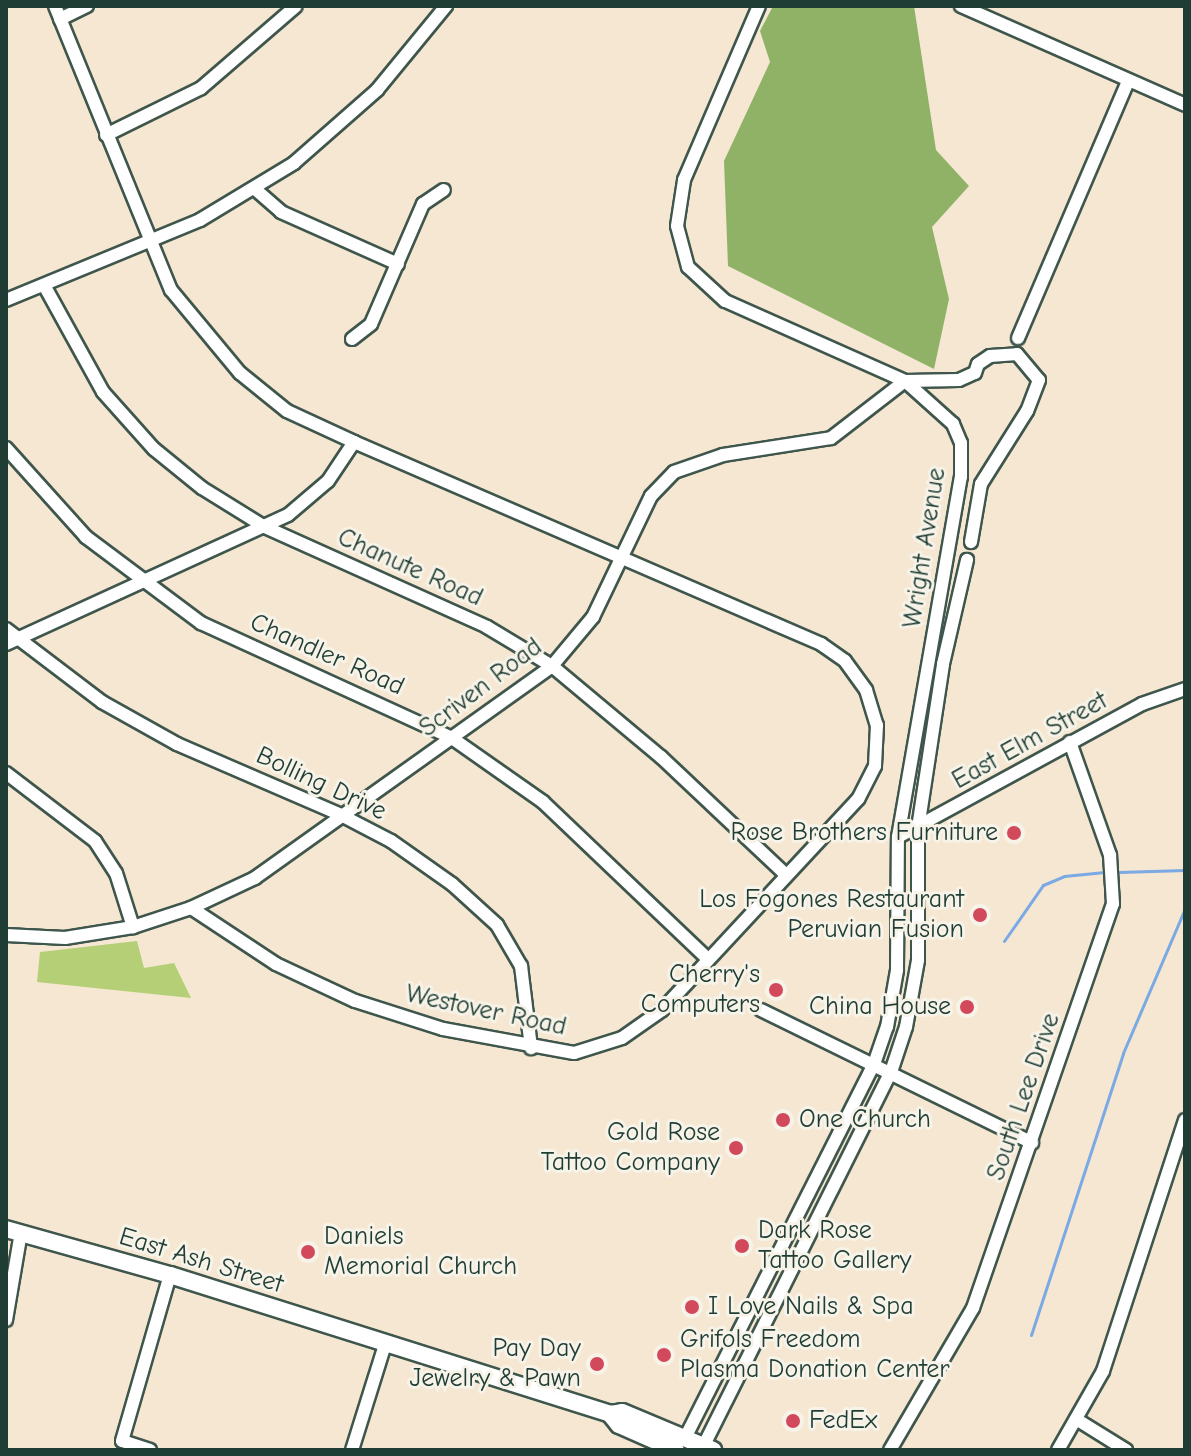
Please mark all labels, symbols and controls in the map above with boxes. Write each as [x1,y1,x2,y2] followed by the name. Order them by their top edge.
[897,466,953,630] street label: Wright Avenue
[333,522,487,614] street label: Chanute Road
[245,607,409,703] street label: Chandler Road
[413,632,549,744] street label: Scriven Road
[947,685,1113,797] street label: East Elm Street
[251,740,391,828] street label: Bolling Drive
[731,817,998,849] place label: Rose Brothers Furniture
[1005,824,1023,842] marker: Rose Brothers Furniture
[699,884,964,946] place label: Los Fogones Restaurant Peruvian Fusion
[971,906,989,924] marker: Los Fogones Restaurant Peruvian Fusion
[641,959,760,1020] place label: Cherry's Computers
[403,979,569,1043] street label: Westover Road
[767,981,785,999] marker: Cherry's Computers
[809,991,951,1023] place label: China House
[958,998,976,1016] marker: China House
[981,1009,1067,1185] street label: South Lee Drive
[799,1104,931,1136] place label: One Church
[774,1111,792,1129] marker: One Church
[541,1117,720,1178] place label: Gold Rose Tattoo Company
[727,1139,745,1157] marker: Gold Rose Tattoo Company
[758,1215,911,1276] place label: Dark Rose Tattoo Gallery
[115,1221,287,1301] street label: East Ash Street
[324,1221,517,1282] place label: Daniels Memorial Church
[733,1237,751,1255] marker: Dark Rose Tattoo Gallery
[299,1243,317,1261] marker: Daniels Memorial Church
[708,1291,914,1323] place label: I Love Nails & Spa
[683,1298,701,1316] marker: I Love Nails & Spa
[680,1324,950,1386] place label: Grifols Freedom Plasma Donation Center
[409,1333,581,1394] place label: Pay Day Jewelry & Pawn
[655,1346,673,1364] marker: Grifols Freedom Plasma Donation Center
[588,1355,606,1373] marker: Pay Day Jewelry & Pawn
[809,1405,877,1437] place label: FedEx
[784,1412,802,1430] marker: FedEx

